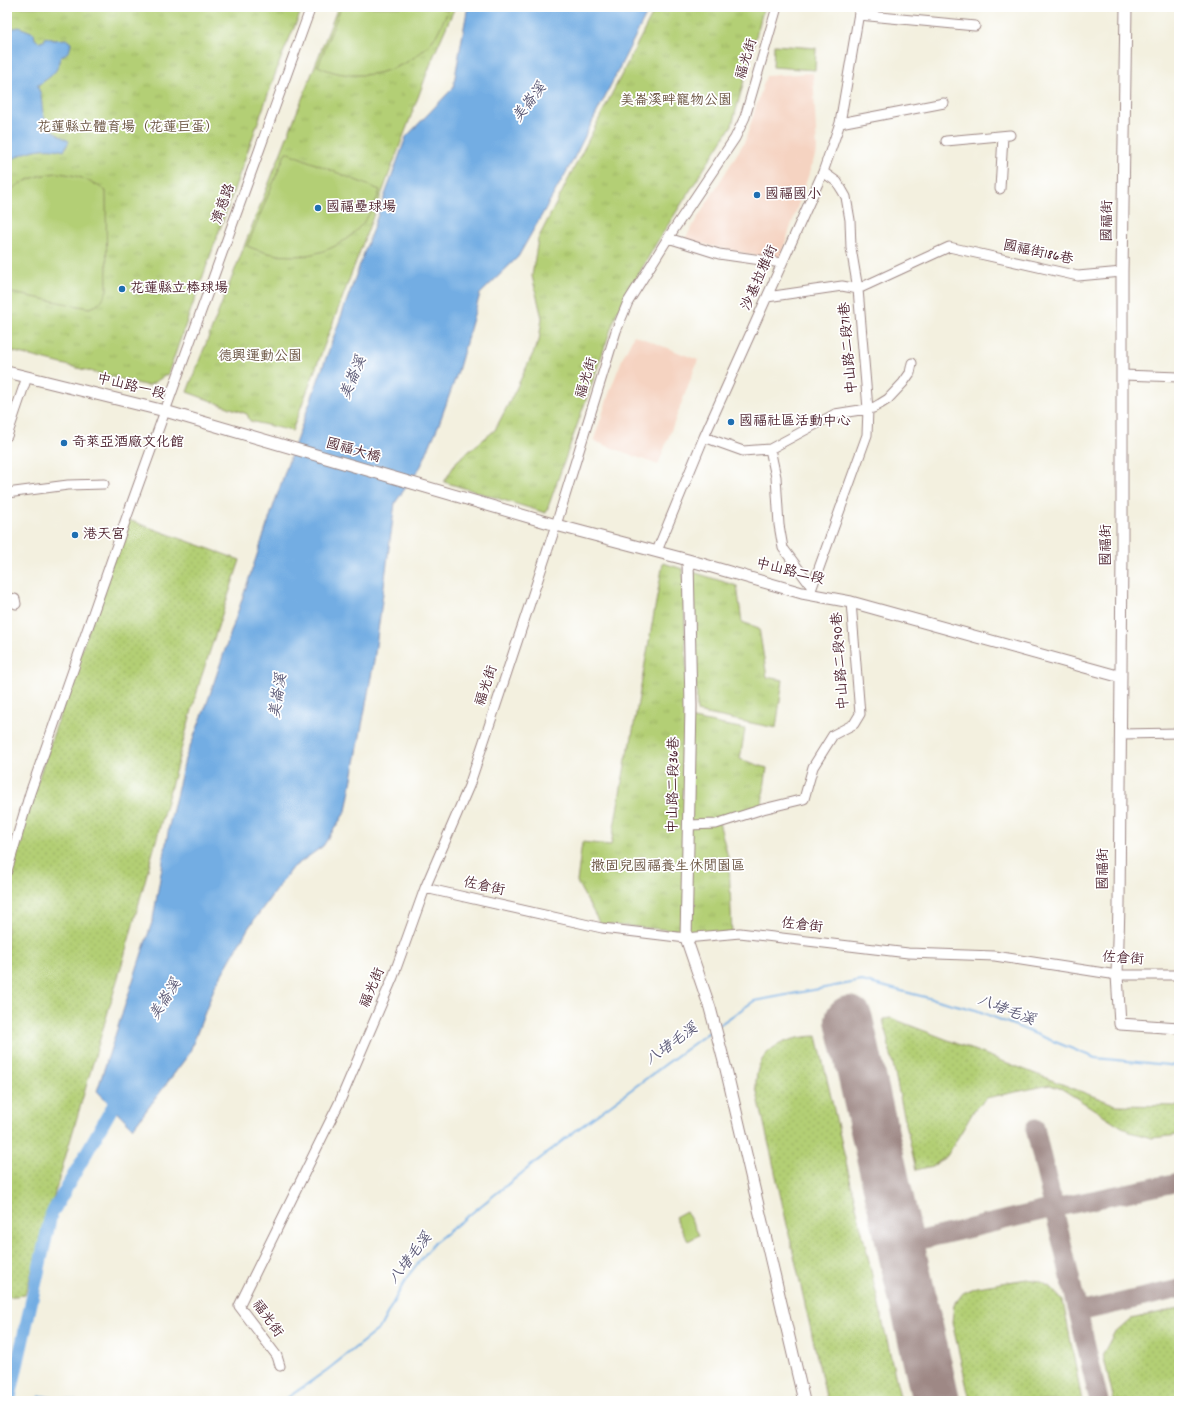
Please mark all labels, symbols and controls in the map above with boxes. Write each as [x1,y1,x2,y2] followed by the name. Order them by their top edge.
[731,36,763,82] street label: 福光街
[507,78,553,128] water label: 美崙溪
[620,91,732,111] park label: 美崙溪畔寵物公園
[37,118,219,138] park label: 花蓮縣立體育場（花蓮巨蛋）
[207,181,241,227] street label: 濟慈路
[765,185,821,205] place label: 國福國小
[752,190,762,200] marker: 國福國小
[326,198,396,218] place label: 國福壘球場
[1098,200,1118,242] street label: 國福街
[313,203,323,213] marker: 國福壘球場
[1001,236,1076,270] street label: 國福街186巷
[737,242,783,314] street label: 沙基拉雅街
[130,279,228,299] place label: 花蓮縣立棒球場
[117,284,127,294] marker: 花蓮縣立棒球場
[835,300,863,395] street label: 中山路二段71巷
[218,347,302,367] park label: 德興運動公園
[335,352,373,403] water label: 美崙溪
[571,355,603,401] street label: 福光街
[95,369,167,405] street label: 中山路一段
[739,412,851,432] place label: 國福社區活動中心
[726,417,736,427] marker: 國福社區活動中心
[72,433,184,453] place label: 奇萊亞酒廠文化館
[323,434,383,468] street label: 國福大橋
[59,438,69,448] marker: 奇萊亞酒廠文化館
[1097,524,1117,566] street label: 國福街
[83,525,125,545] place label: 港天宮
[70,530,80,540] marker: 港天宮
[754,554,826,590] street label: 中山路二段
[828,610,854,711] street label: 中山路二段90巷
[471,663,503,709] street label: 福光街
[265,671,294,720] water label: 美崙溪
[663,735,685,834] street label: 中山路二段36巷
[1094,848,1114,890] street label: 國福街
[591,857,745,877] park label: 撒固兒國福養生休閒園區
[461,873,507,901] street label: 佐倉街
[780,914,824,938] street label: 佐倉街
[1101,948,1145,970] street label: 佐倉街
[356,965,390,1011] street label: 福光街
[145,974,188,1025] water label: 美崙溪
[974,990,1039,1032] water label: 八堵毛溪
[641,1018,704,1072] water label: 八堵毛溪
[384,1228,439,1289] water label: 八堵毛溪
[247,1296,287,1342] street label: 福光街

